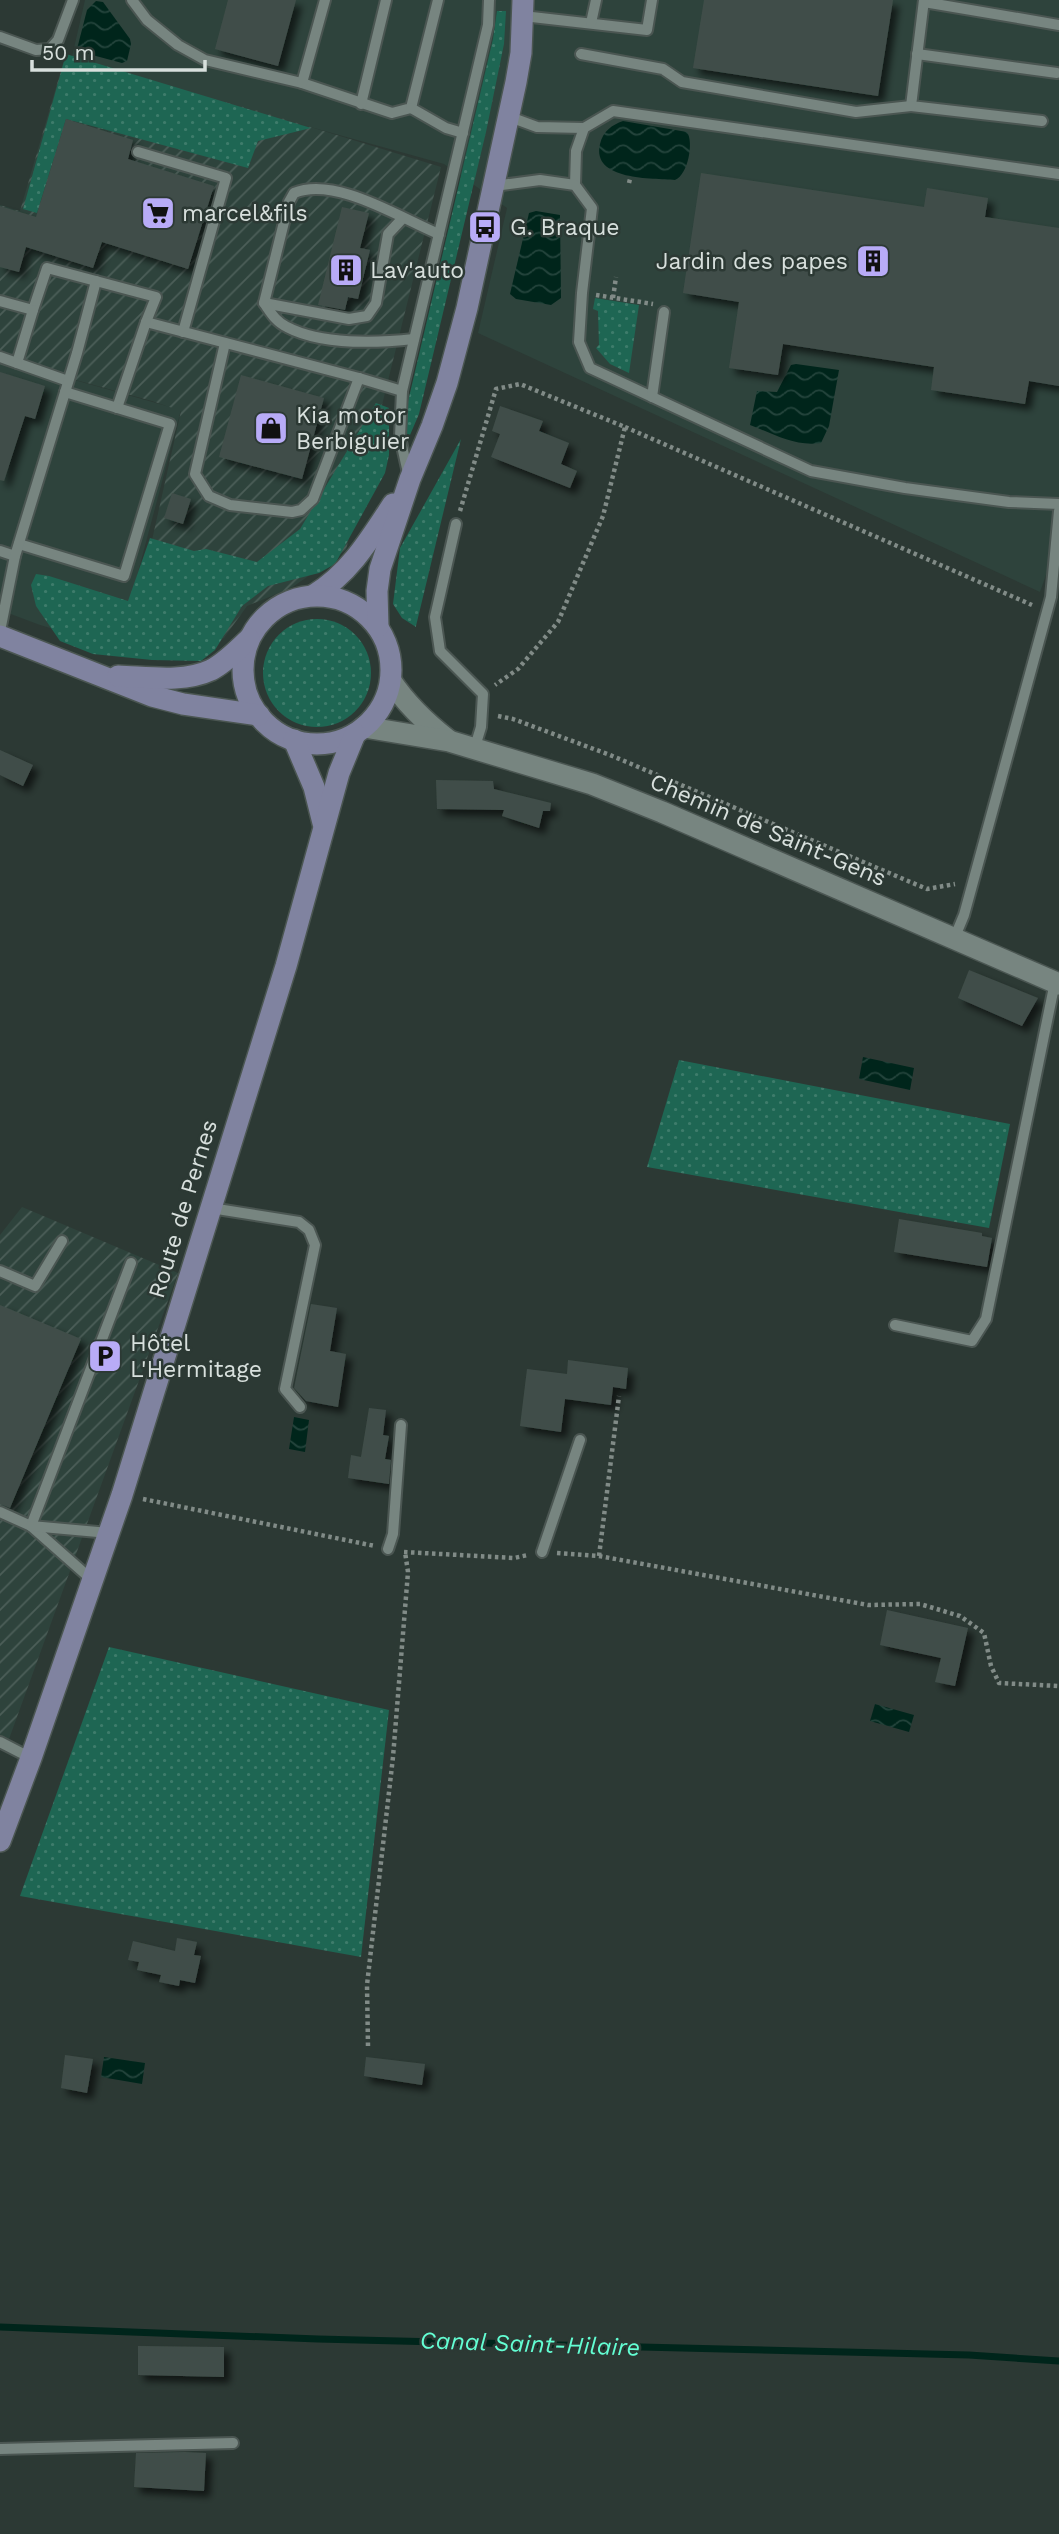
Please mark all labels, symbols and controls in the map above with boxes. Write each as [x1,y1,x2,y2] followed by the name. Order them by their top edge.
[32,28,205,72] scale bar
[42,40,94,65] text: 50 m
[139,194,177,232] supermarket icon: marcel&fils
[182,200,308,227] place label: marcel&fils
[466,208,504,246] bus stop icon: G. Braque
[510,214,620,241] place label: G. Braque
[854,242,892,280] building icon: Jardin des papes
[656,248,848,275] place label: Jardin des papes
[327,251,365,289] building icon: Lav'auto
[370,257,464,284] place label: Lav'auto
[296,402,409,455] place label: Kia motor Berbiguier
[252,409,290,447] shop icon: Kia motor Berbiguier
[646,768,890,892] street label: Chemin de Saint-Gens
[143,1116,223,1302] street label: Route de Pernes
[130,1330,262,1383] place label: Hôtel L'Hermitage
[86,1337,124,1375] parking icon: Hôtel L'Hermitage
[419,2326,641,2362] water label: Canal Saint-Hilaire

